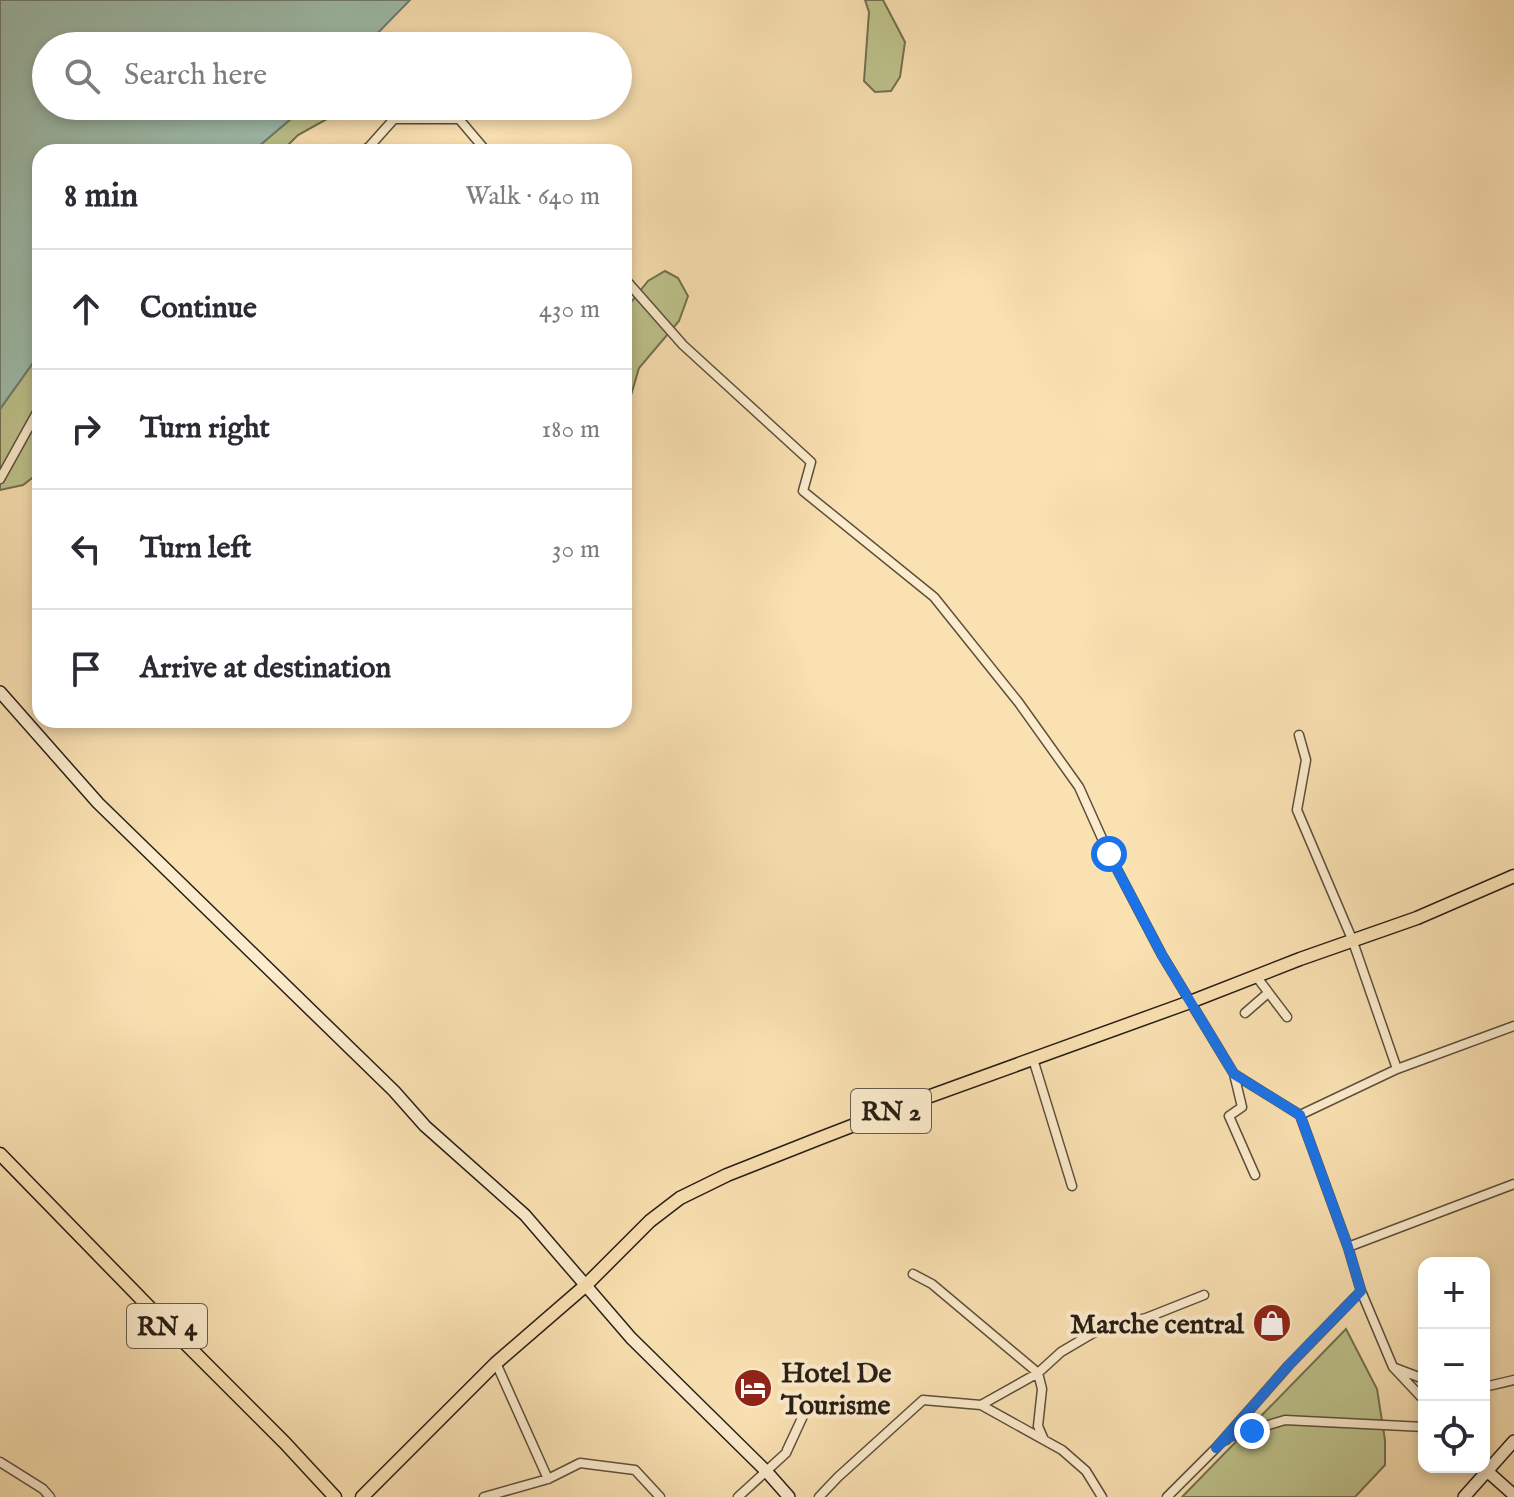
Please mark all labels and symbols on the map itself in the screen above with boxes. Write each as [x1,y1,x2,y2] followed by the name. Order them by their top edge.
[1091,836,1127,872] route start
[851,1089,931,1133] road number: RN 2
[1251,1302,1293,1344] shop icon: Marche central
[127,1304,207,1348] road number: RN 4
[1070,1308,1245,1343] place label: Marche central
[780,1357,891,1424] place label: Hotel De Tourisme
[732,1367,774,1409] hotel icon: Hotel De Tourisme
[1234,1413,1270,1449] route end

